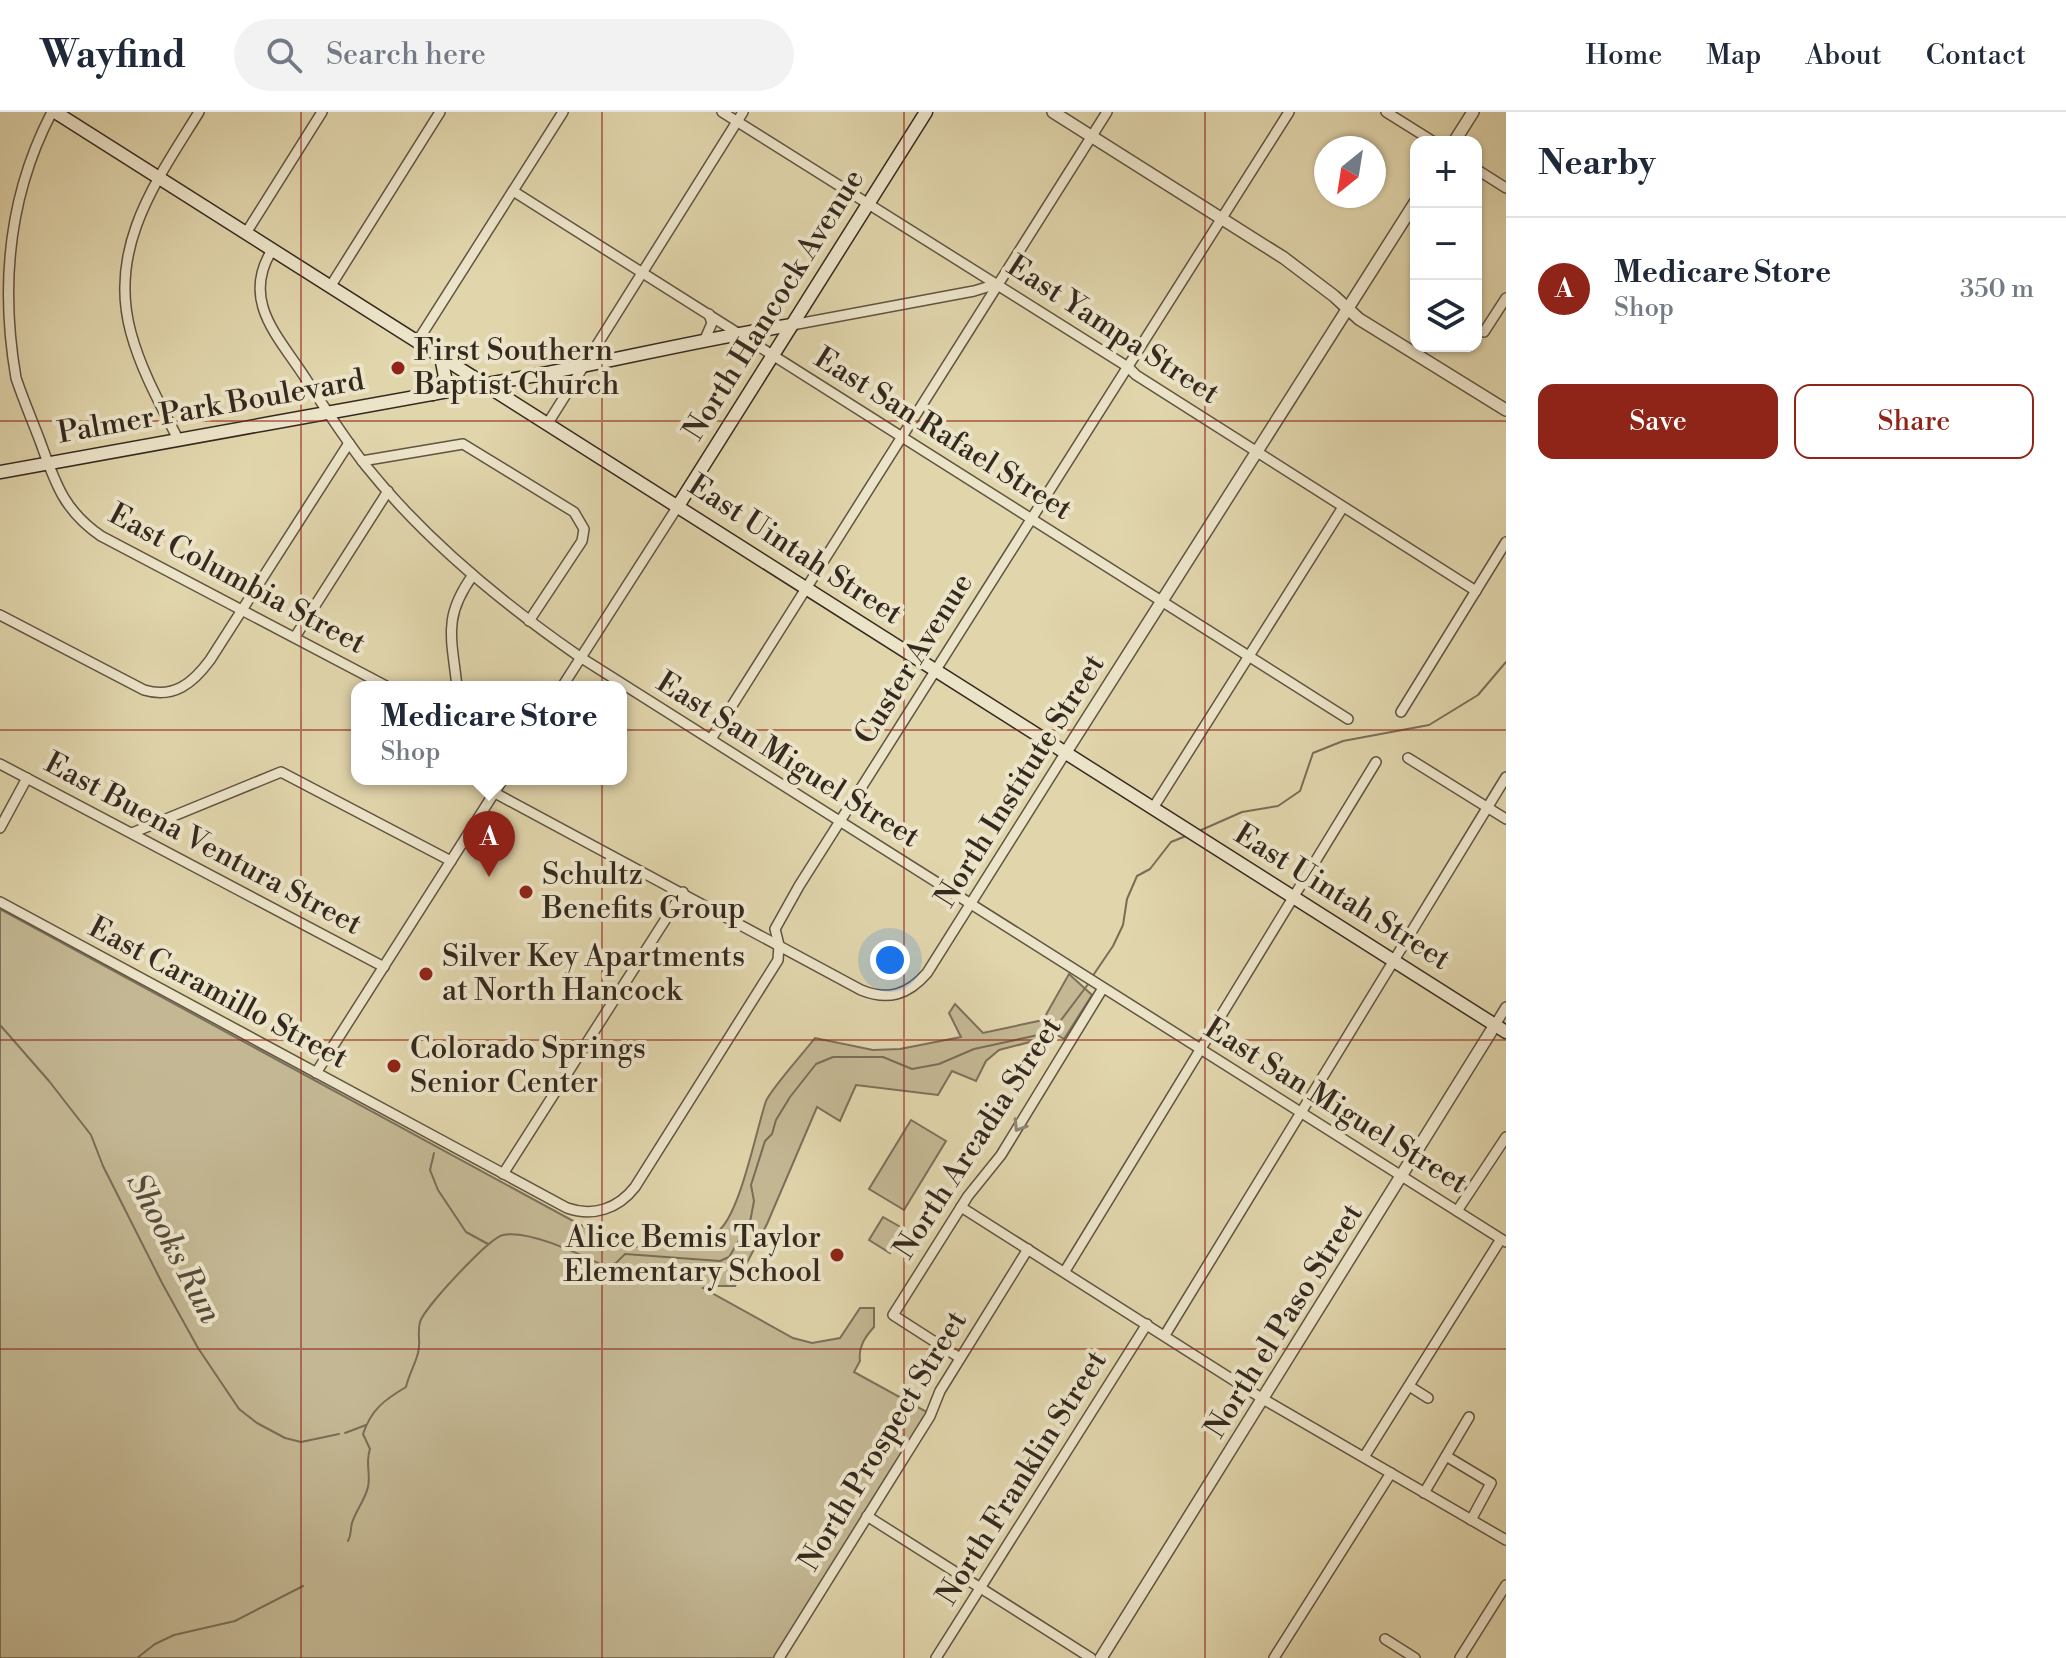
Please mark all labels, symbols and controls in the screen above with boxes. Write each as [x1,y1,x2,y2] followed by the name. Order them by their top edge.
[234,19,794,91] search box
[40,32,186,79] text: Wayfind
[262,33,306,77] icon: search
[326,36,486,74] text: Search here
[1586,38,1662,73] text: Home
[1706,38,1761,73] text: Map
[1805,38,1882,73] text: About
[1926,38,2026,73] text: Contact
[1314,136,1386,208] north arrow
[1410,136,1482,352] map controls
[1410,136,1482,208] button: +
[1538,143,1656,185] text: Nearby
[675,162,873,448] street label: North Hancock Avenue
[1410,208,1482,280] button: −
[1000,247,1227,413] street label: East Yampa Street
[1614,254,1831,292] text: Medicare Store
[1555,273,1573,305] text: A
[1960,273,2034,305] text: 350 m
[1410,280,1482,352] button: layers
[1614,292,1674,324] text: Shop
[413,332,619,404] place label: First Southern Baptist Church
[807,339,1079,529] street label: East San Rafael Street
[389,359,407,377] marker: First Southern Baptist Church
[55,361,367,453] street label: Palmer Park Boulevard
[1538,384,1778,459] button: Save
[1794,384,2034,459] button: Share
[681,467,910,634] street label: East Uintah Street
[102,495,372,663] street label: East Columbia Street
[846,566,982,752] street label: Custer Avenue
[927,647,1114,915] street label: North Institute Street
[649,664,927,857] street label: East San Miguel Street
[351,681,627,785] popup
[380,698,598,736] text: Medicare Store
[380,736,441,768] text: Shop
[38,744,369,944] street label: East Buena Ventura Street
[463,811,515,877] pin: A
[1227,815,1457,979] street label: East Uintah Street
[541,856,745,928] place label: Schultz Benefits Group
[517,883,535,901] marker: Schultz Benefits Group
[82,909,355,1078] street label: East Caramillo Street
[442,938,745,1010] place label: Silver Key Apartments at North Hancock
[870,940,910,980] your location
[417,965,435,983] marker: Silver Key Apartments at North Hancock
[886,1010,1071,1266] street label: North Arcadia Street
[1197,1010,1475,1203] street label: East San Miguel Street
[410,1030,646,1102] place label: Colorado Springs Senior Center
[385,1057,403,1075] marker: Colorado Springs Senior Center
[1013,1117,1028,1132] one-way arrow
[118,1166,231,1331] water label: Shooks Run
[1196,1196,1372,1445] street label: North el Paso Street
[563,1219,821,1291] place label: Alice Bemis Taylor Elementary School
[828,1246,846,1264] marker: Alice Bemis Taylor Elementary School
[790,1304,976,1578] street label: North Prospect Street
[928,1343,1116,1612] street label: North Franklin Street

